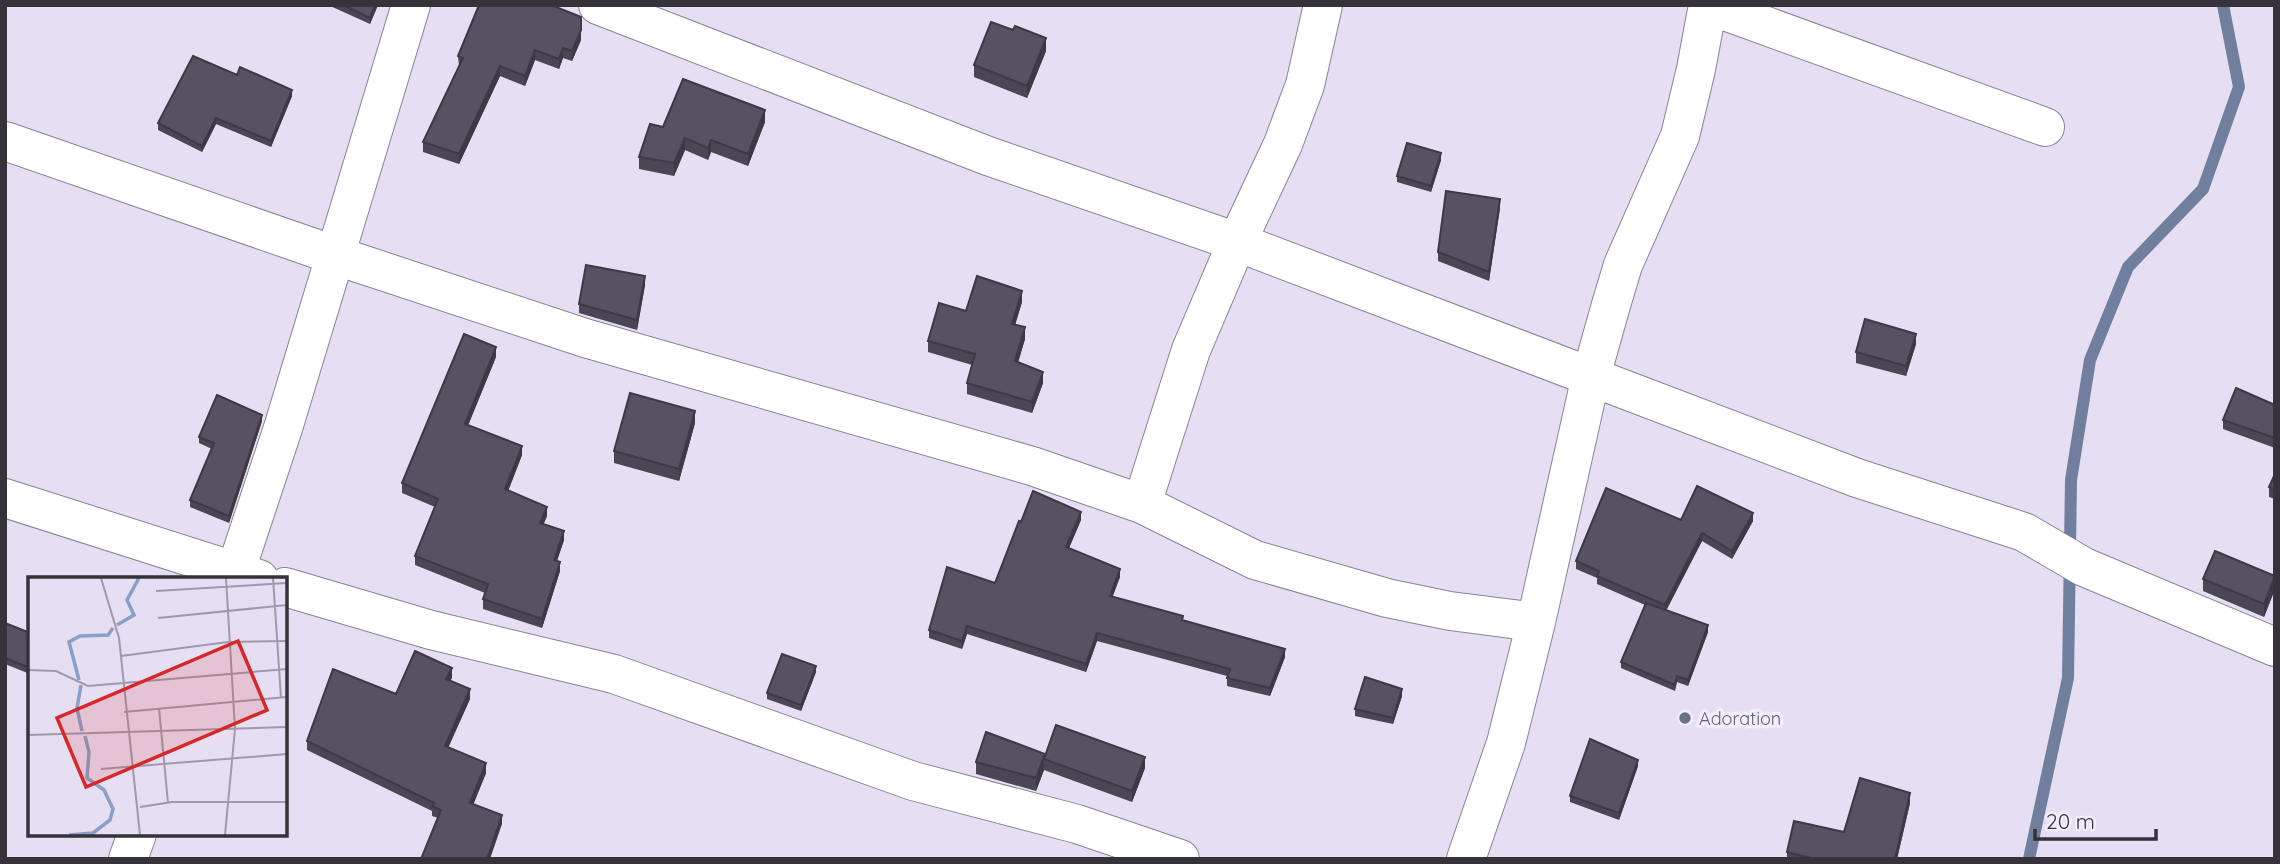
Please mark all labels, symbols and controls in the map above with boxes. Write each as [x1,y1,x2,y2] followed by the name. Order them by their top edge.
[28,577,287,836] inset map
[1699,707,1781,730] place label: Adoration
[1677,710,1693,726] marker: Adoration
[2035,798,2156,842] scale bar
[2046,808,2095,834] text: 20 m

